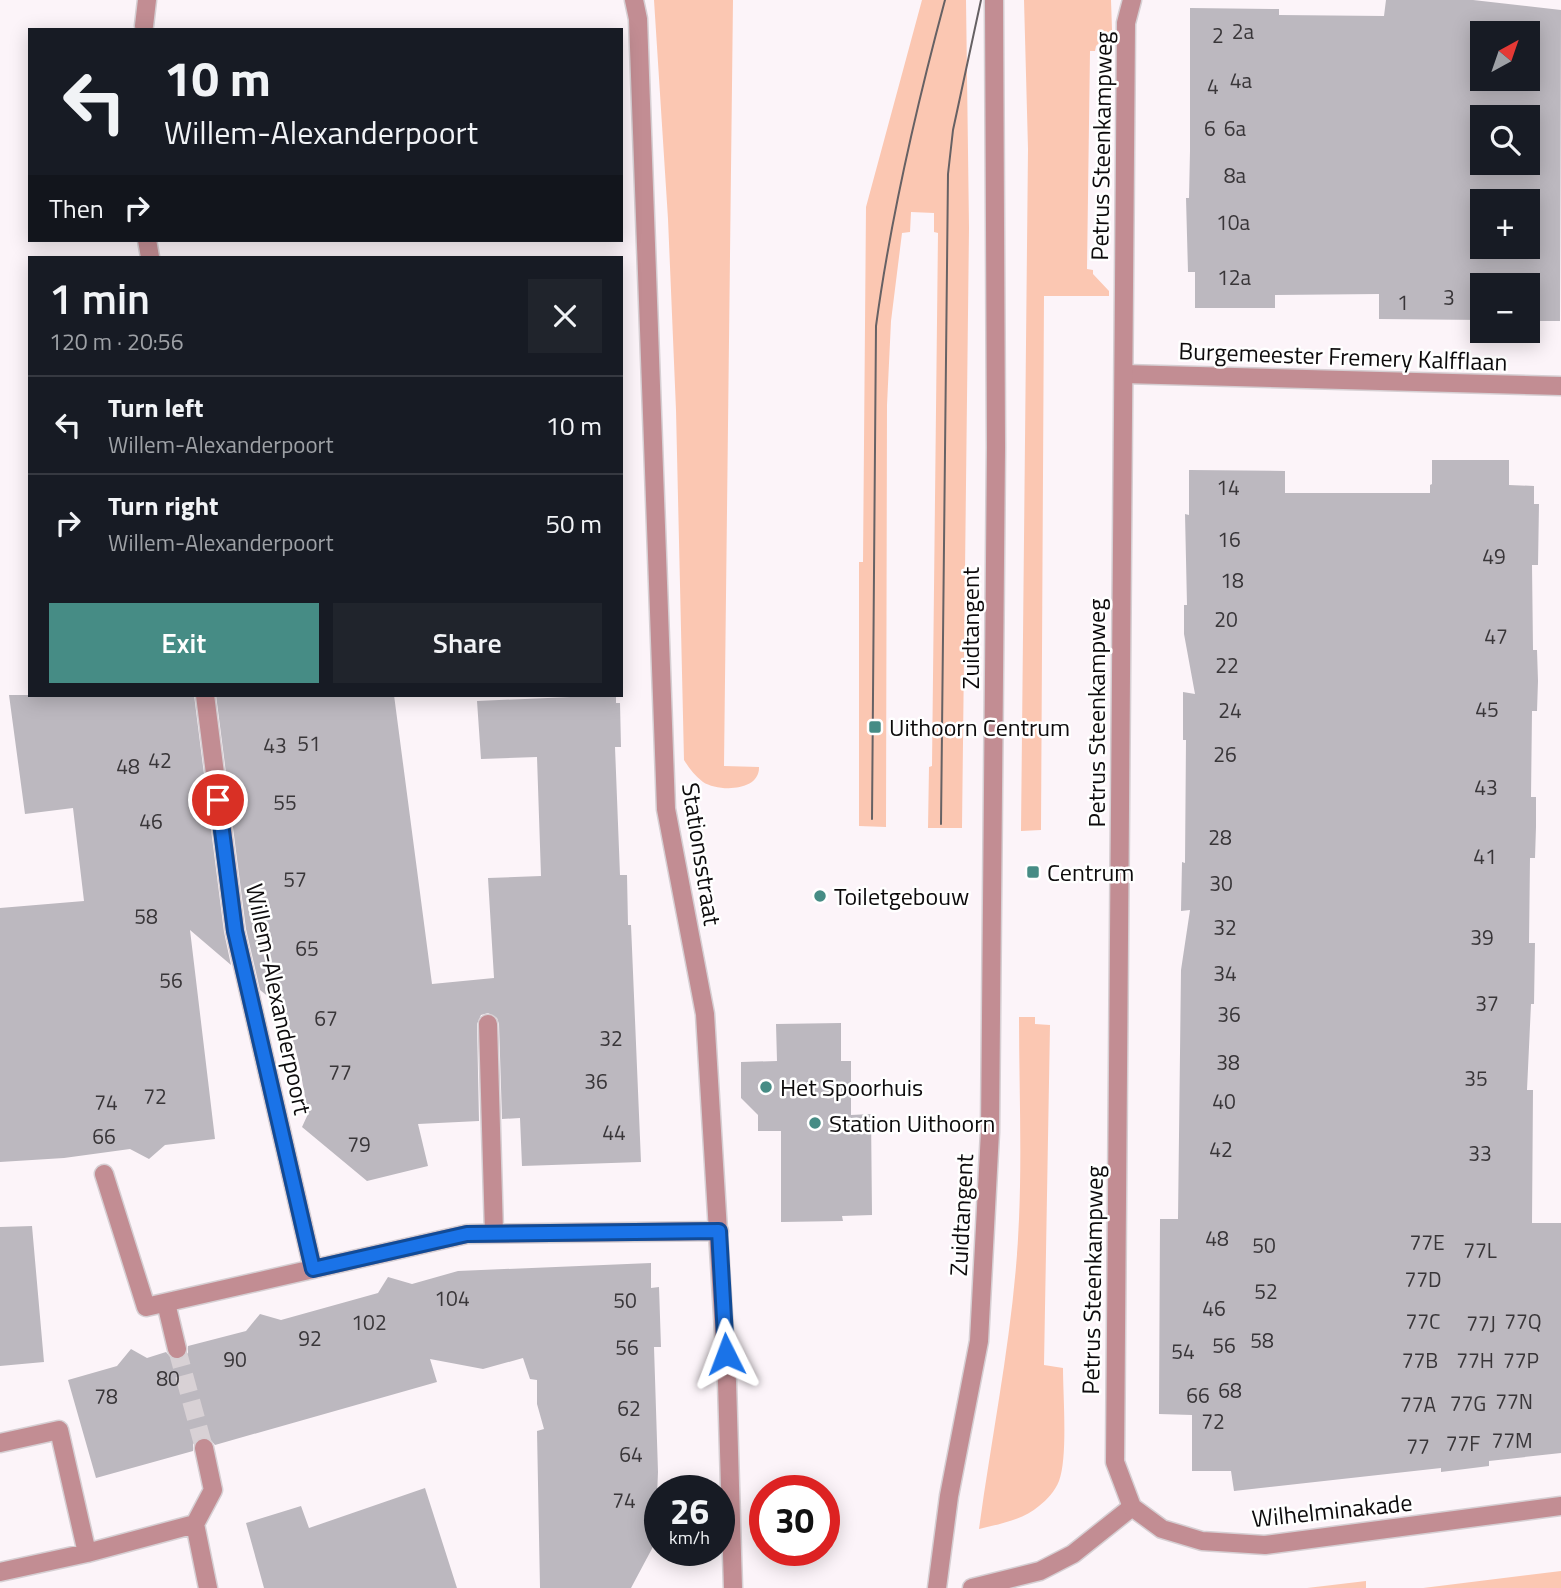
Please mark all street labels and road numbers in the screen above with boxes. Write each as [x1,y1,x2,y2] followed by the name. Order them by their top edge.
[1081,31,1121,261] street label: Petrus Steenkampweg
[1178,332,1508,380] street label: Burgemeester Fremery Kalfflaan
[952,566,988,689] street label: Zuidtangent
[1078,598,1114,828] street label: Petrus Steenkampweg
[673,780,731,928] street label: Stationsstraat
[237,880,321,1118] street label: Willem-Alexanderpoort
[940,1152,982,1277] street label: Zuidtangent
[1072,1165,1112,1395] street label: Petrus Steenkampweg
[1250,1484,1414,1536] street label: Wilhelminakade

